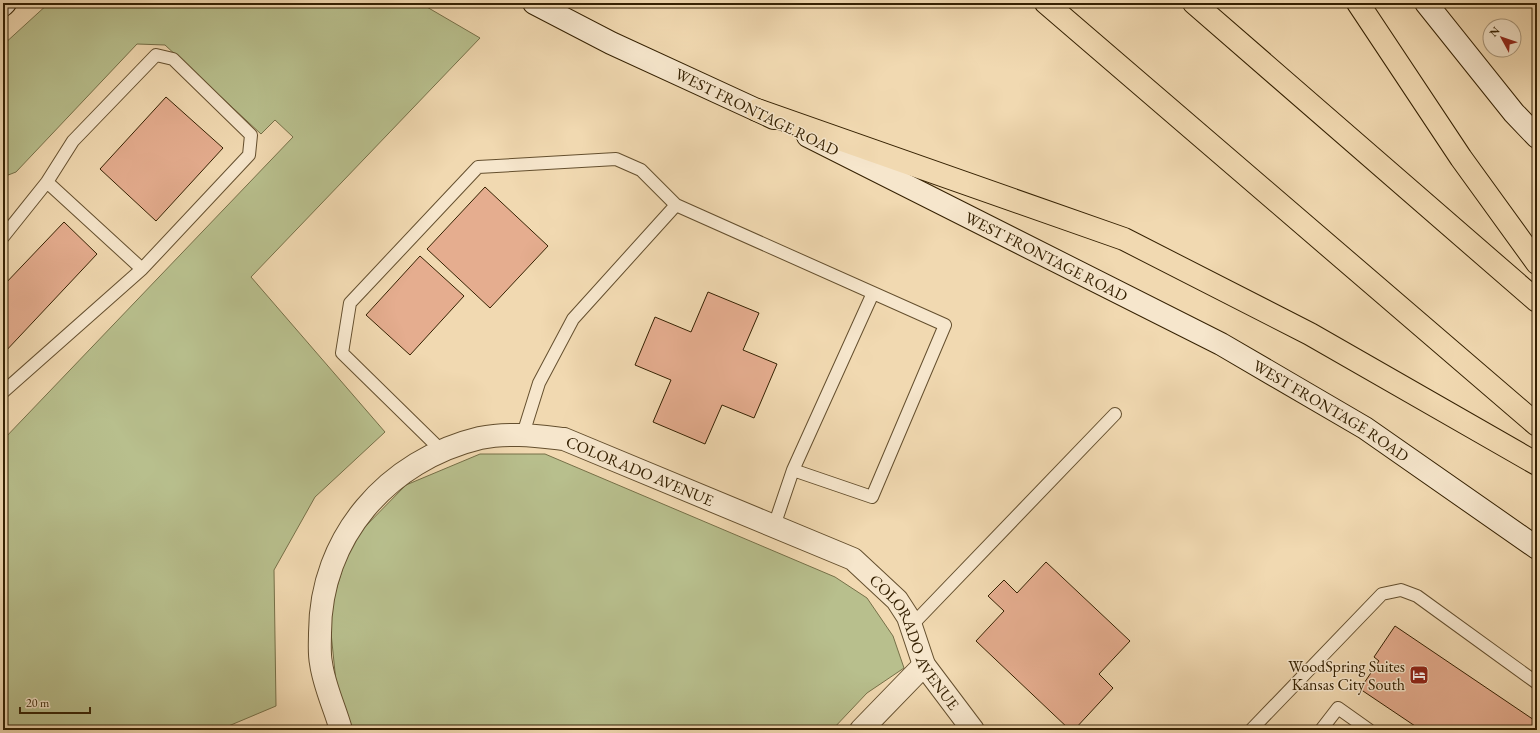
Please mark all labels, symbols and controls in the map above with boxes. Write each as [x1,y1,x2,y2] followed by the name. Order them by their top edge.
[1482,18,1522,58] north arrow
[1486,24,1503,39] text: N
[672,63,842,161] street label: WEST FRONTAGE ROAD
[961,206,1131,306] street label: WEST FRONTAGE ROAD
[1249,354,1413,466] street label: WEST FRONTAGE ROAD
[563,431,717,511] street label: COLORADO AVENUE
[865,569,964,714] street label: COLORADO AVENUE
[1288,656,1405,695] place label: WoodSpring Suites Kansas City South
[1408,664,1430,686] hotel icon: WoodSpring Suites Kansas City South
[20,689,90,715] scale bar
[26,695,50,711] text: 20 m

